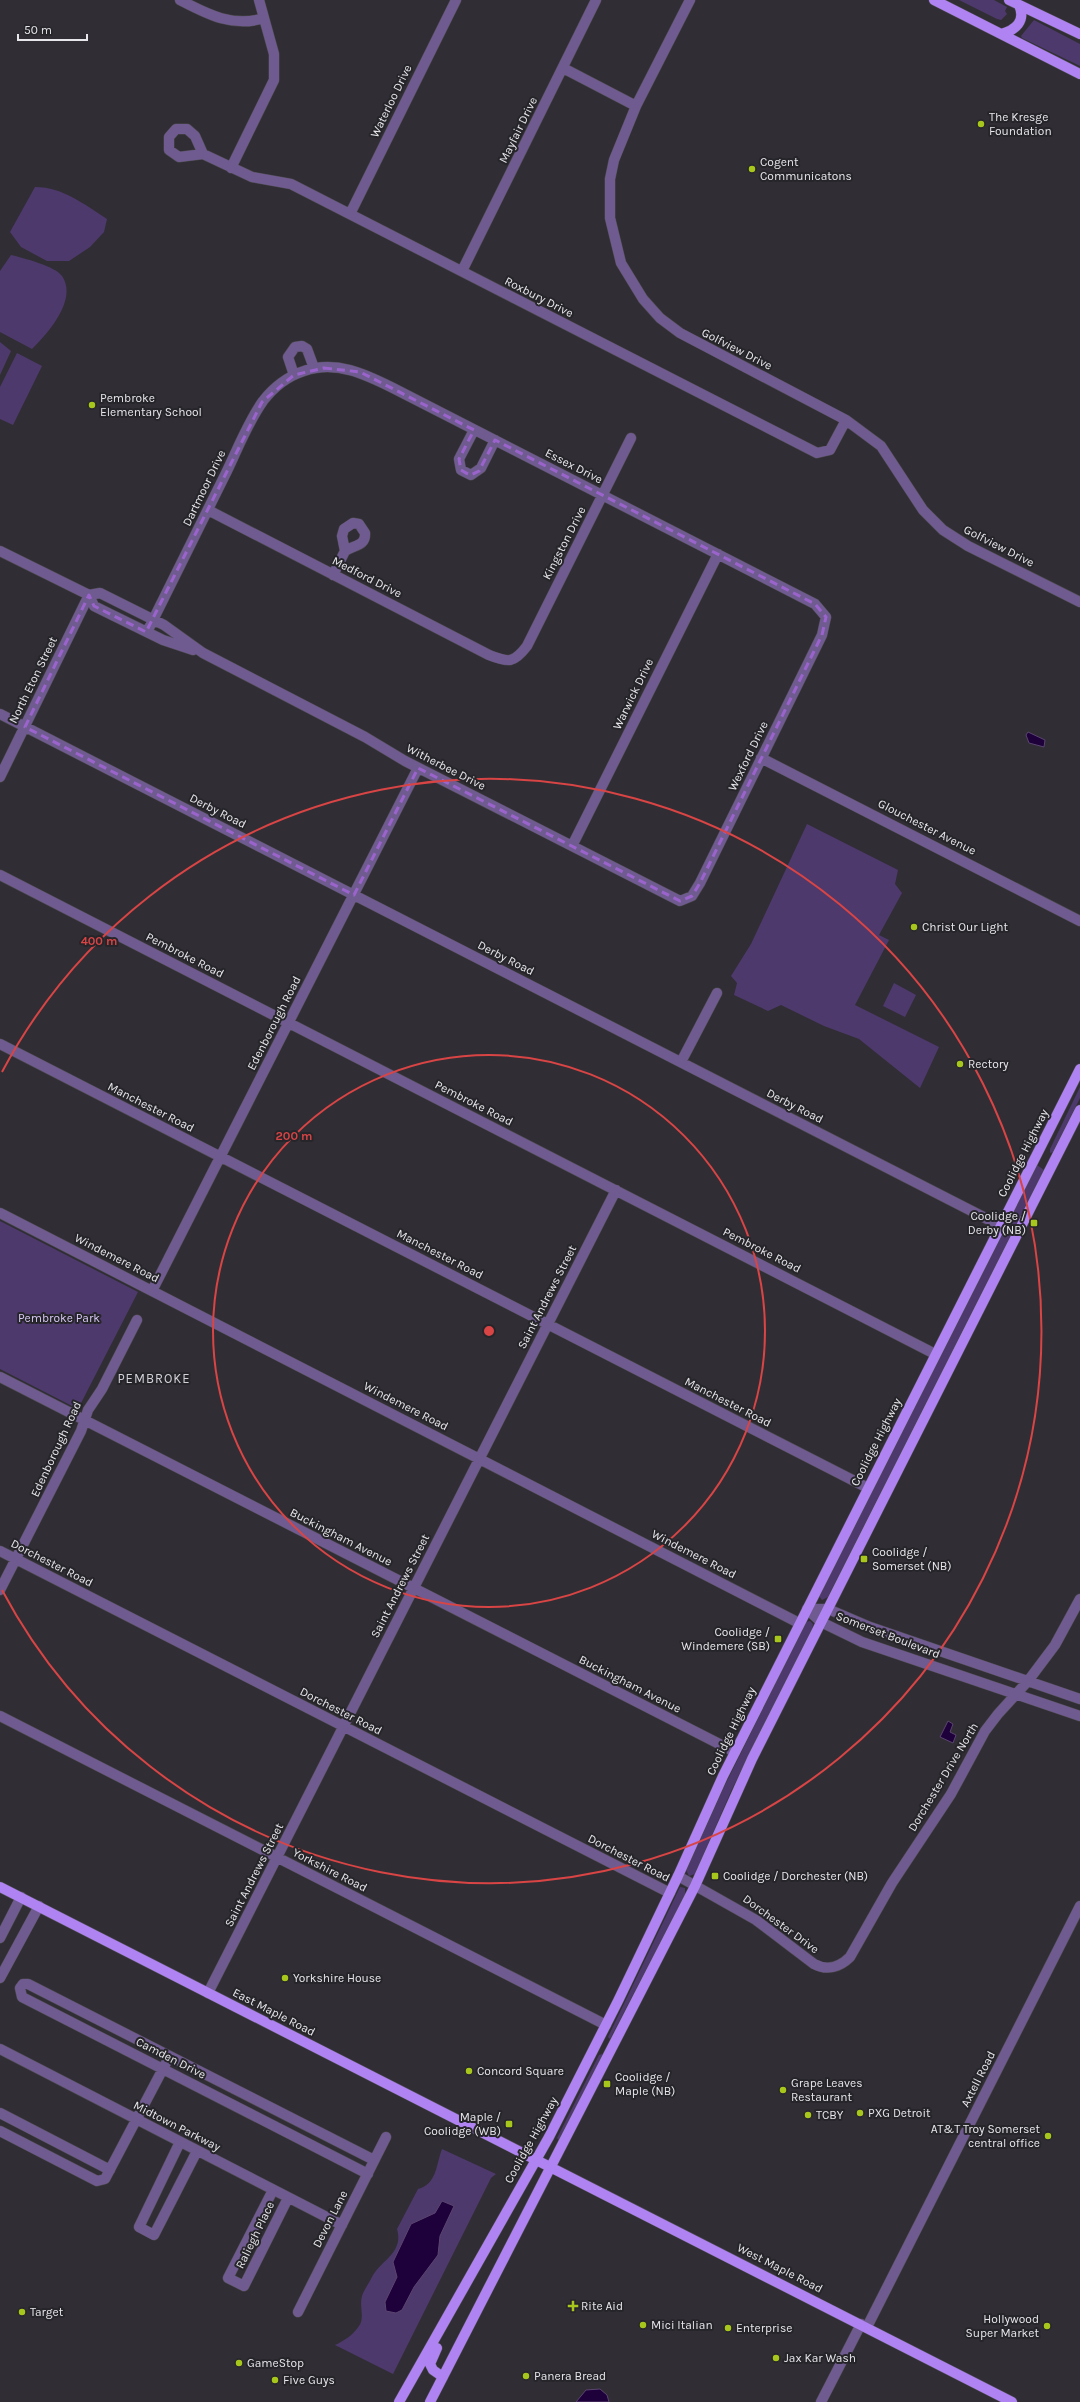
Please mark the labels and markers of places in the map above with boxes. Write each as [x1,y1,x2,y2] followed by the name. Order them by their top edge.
[989,110,1052,138] place label: The Kresge Foundation
[976,119,986,129] marker: The Kresge Foundation
[760,155,852,183] place label: Cogent Communicatons
[747,164,757,174] marker: Cogent Communicatons
[100,391,202,419] place label: Pembroke Elementary School
[87,400,97,410] marker: Pembroke Elementary School
[922,920,1009,934] place label: Christ Our Light
[909,922,919,932] marker: Christ Our Light
[968,1057,1009,1071] place label: Rectory
[955,1059,965,1069] marker: Rectory
[968,1209,1026,1237] place label: Coolidge / Derby (NB)
[1029,1218,1039,1228] marker: Coolidge / Derby (NB)
[482,1324,496,1338] centre of rings
[872,1545,952,1573] place label: Coolidge / Somerset (NB)
[859,1554,869,1564] marker: Coolidge / Somerset (NB)
[681,1625,770,1653] place label: Coolidge / Windemere (SB)
[773,1634,783,1644] marker: Coolidge / Windemere (SB)
[723,1869,868,1883] place label: Coolidge / Dorchester (NB)
[710,1871,720,1881] marker: Coolidge / Dorchester (NB)
[293,1971,381,1985] place label: Yorkshire House
[280,1973,290,1983] marker: Yorkshire House
[477,2064,564,2078] place label: Concord Square
[464,2066,474,2076] marker: Concord Square
[615,2070,675,2098] place label: Coolidge / Maple (NB)
[791,2076,863,2104] place label: Grape Leaves Restaurant
[602,2079,612,2089] marker: Coolidge / Maple (NB)
[778,2085,788,2095] marker: Grape Leaves Restaurant
[868,2106,931,2120] place label: PXG Detroit
[816,2108,844,2122] place label: TCBY
[855,2108,865,2118] marker: PXG Detroit
[424,2110,501,2138] place label: Maple / Coolidge (WB)
[803,2110,813,2120] marker: TCBY
[504,2119,514,2129] marker: Maple / Coolidge (WB)
[931,2122,1040,2150] place label: AT&T Troy Somerset central office
[1043,2131,1053,2141] marker: AT&T Troy Somerset central office
[581,2299,623,2313] place label: Rite Aid
[568,2301,578,2311] marker: Rite Aid
[30,2305,64,2319] place label: Target
[17,2307,27,2317] marker: Target
[966,2312,1039,2340] place label: Hollywood Super Market
[651,2318,713,2332] place label: Mici Italian
[638,2320,648,2330] marker: Mici Italian
[736,2321,792,2335] place label: Enterprise
[1042,2321,1052,2331] marker: Hollywood Super Market
[723,2323,733,2333] marker: Enterprise
[784,2351,856,2365] place label: Jax Kar Wash
[771,2353,781,2363] marker: Jax Kar Wash
[247,2356,304,2370] place label: GameStop
[234,2358,244,2368] marker: GameStop
[534,2369,606,2383] place label: Panera Bread
[521,2371,531,2381] marker: Panera Bread
[283,2373,335,2387] place label: Five Guys
[270,2375,280,2385] marker: Five Guys

